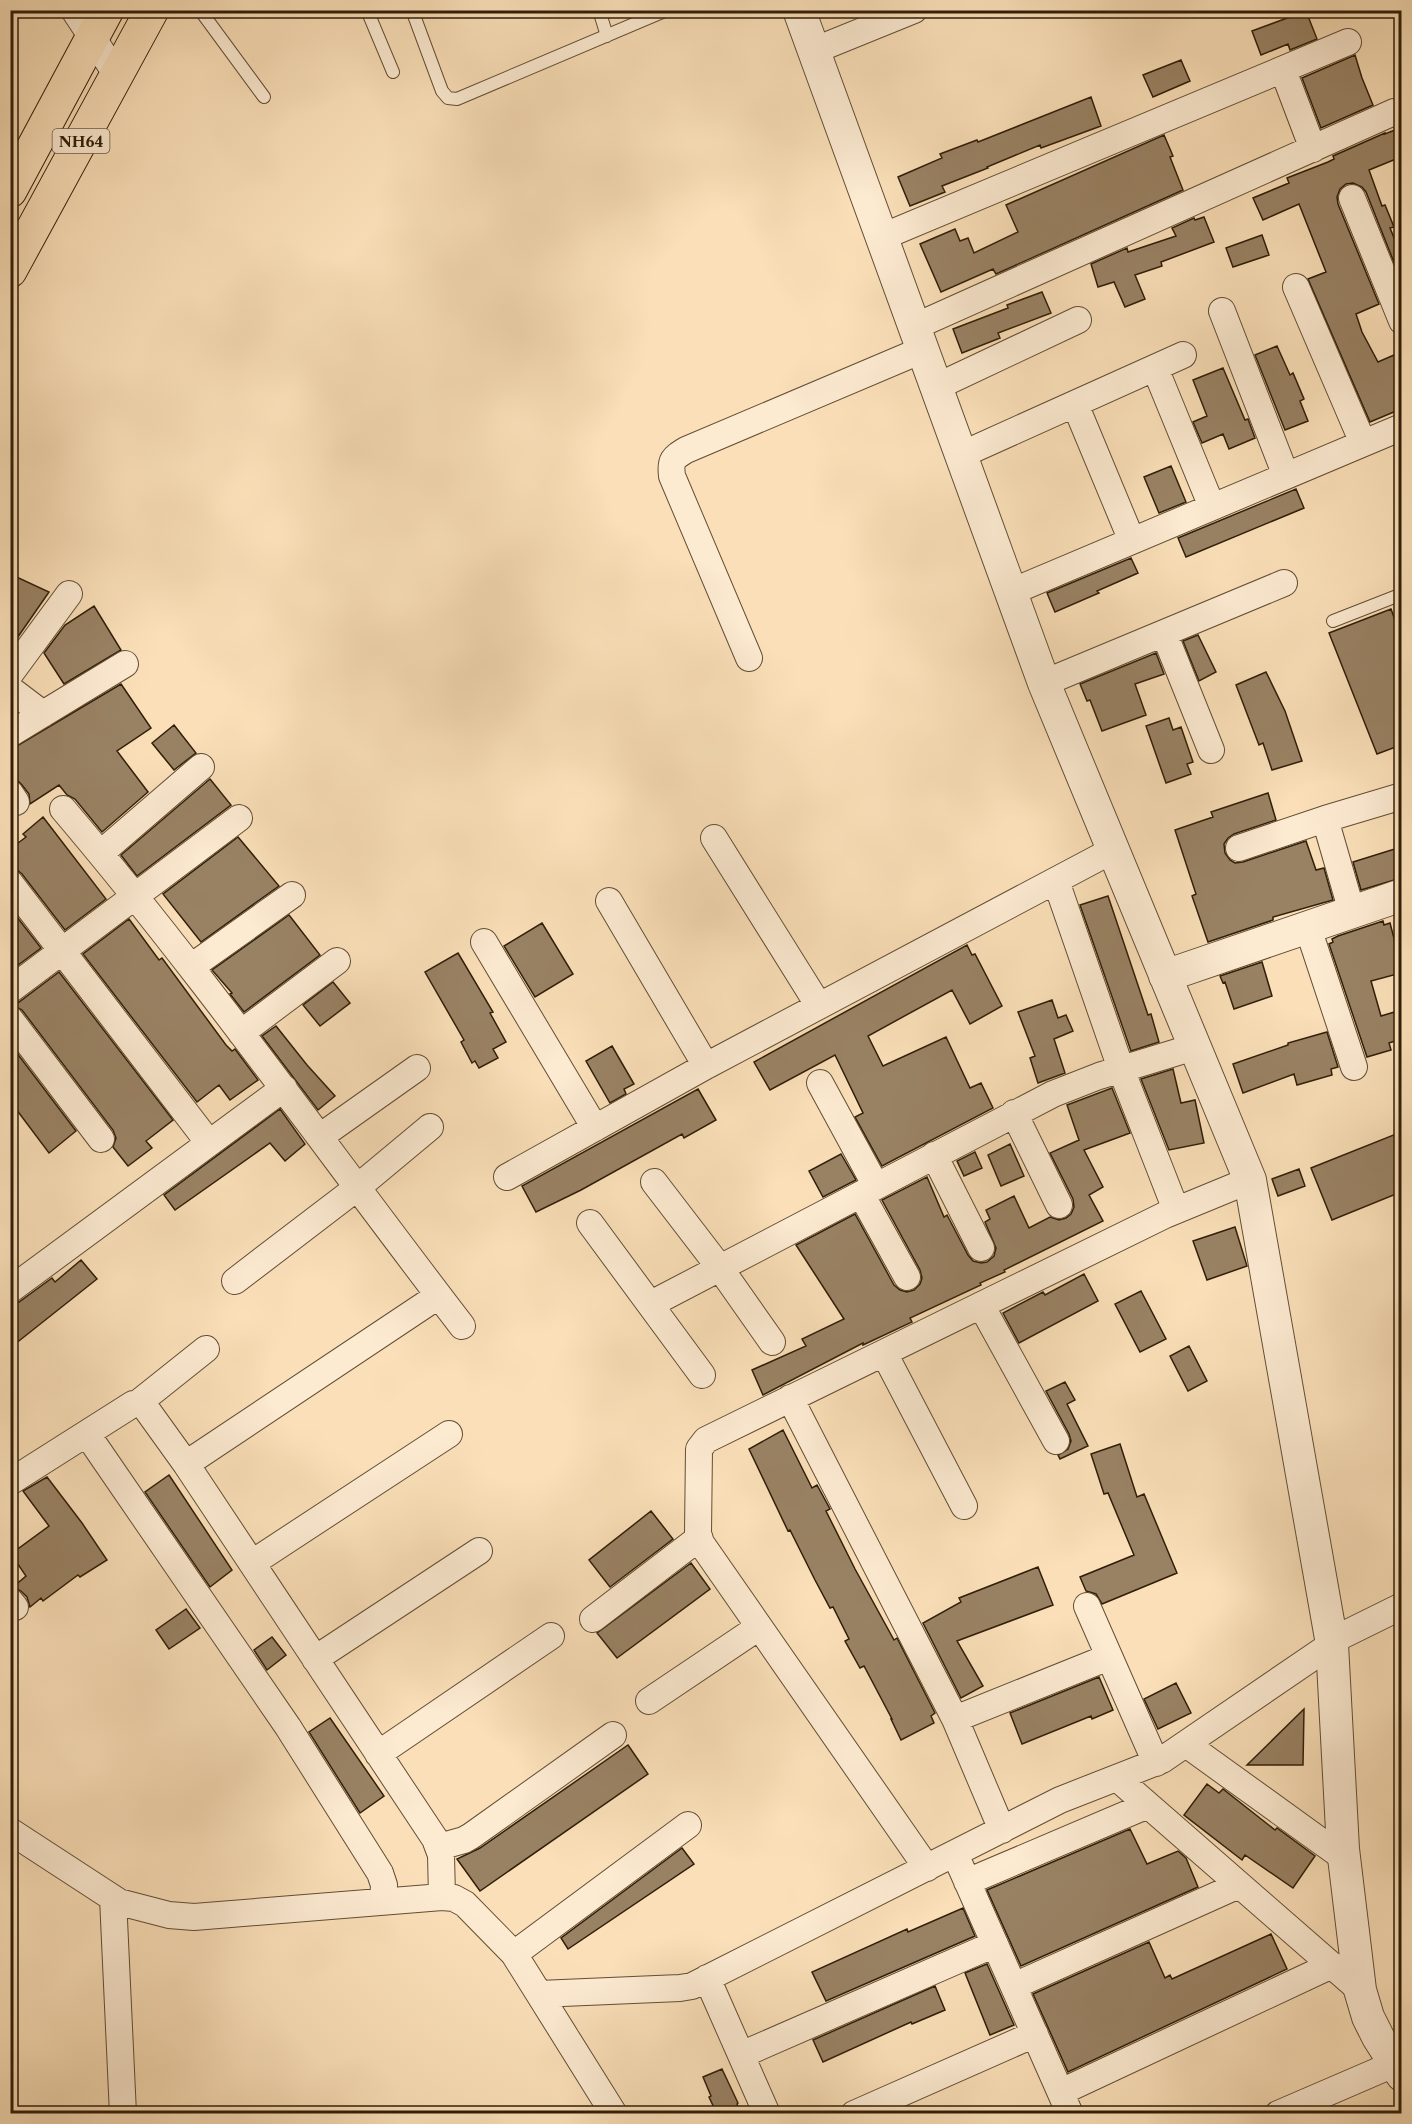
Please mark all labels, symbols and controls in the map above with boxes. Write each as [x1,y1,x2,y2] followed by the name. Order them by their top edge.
[52,129,110,153] road number: NH64

